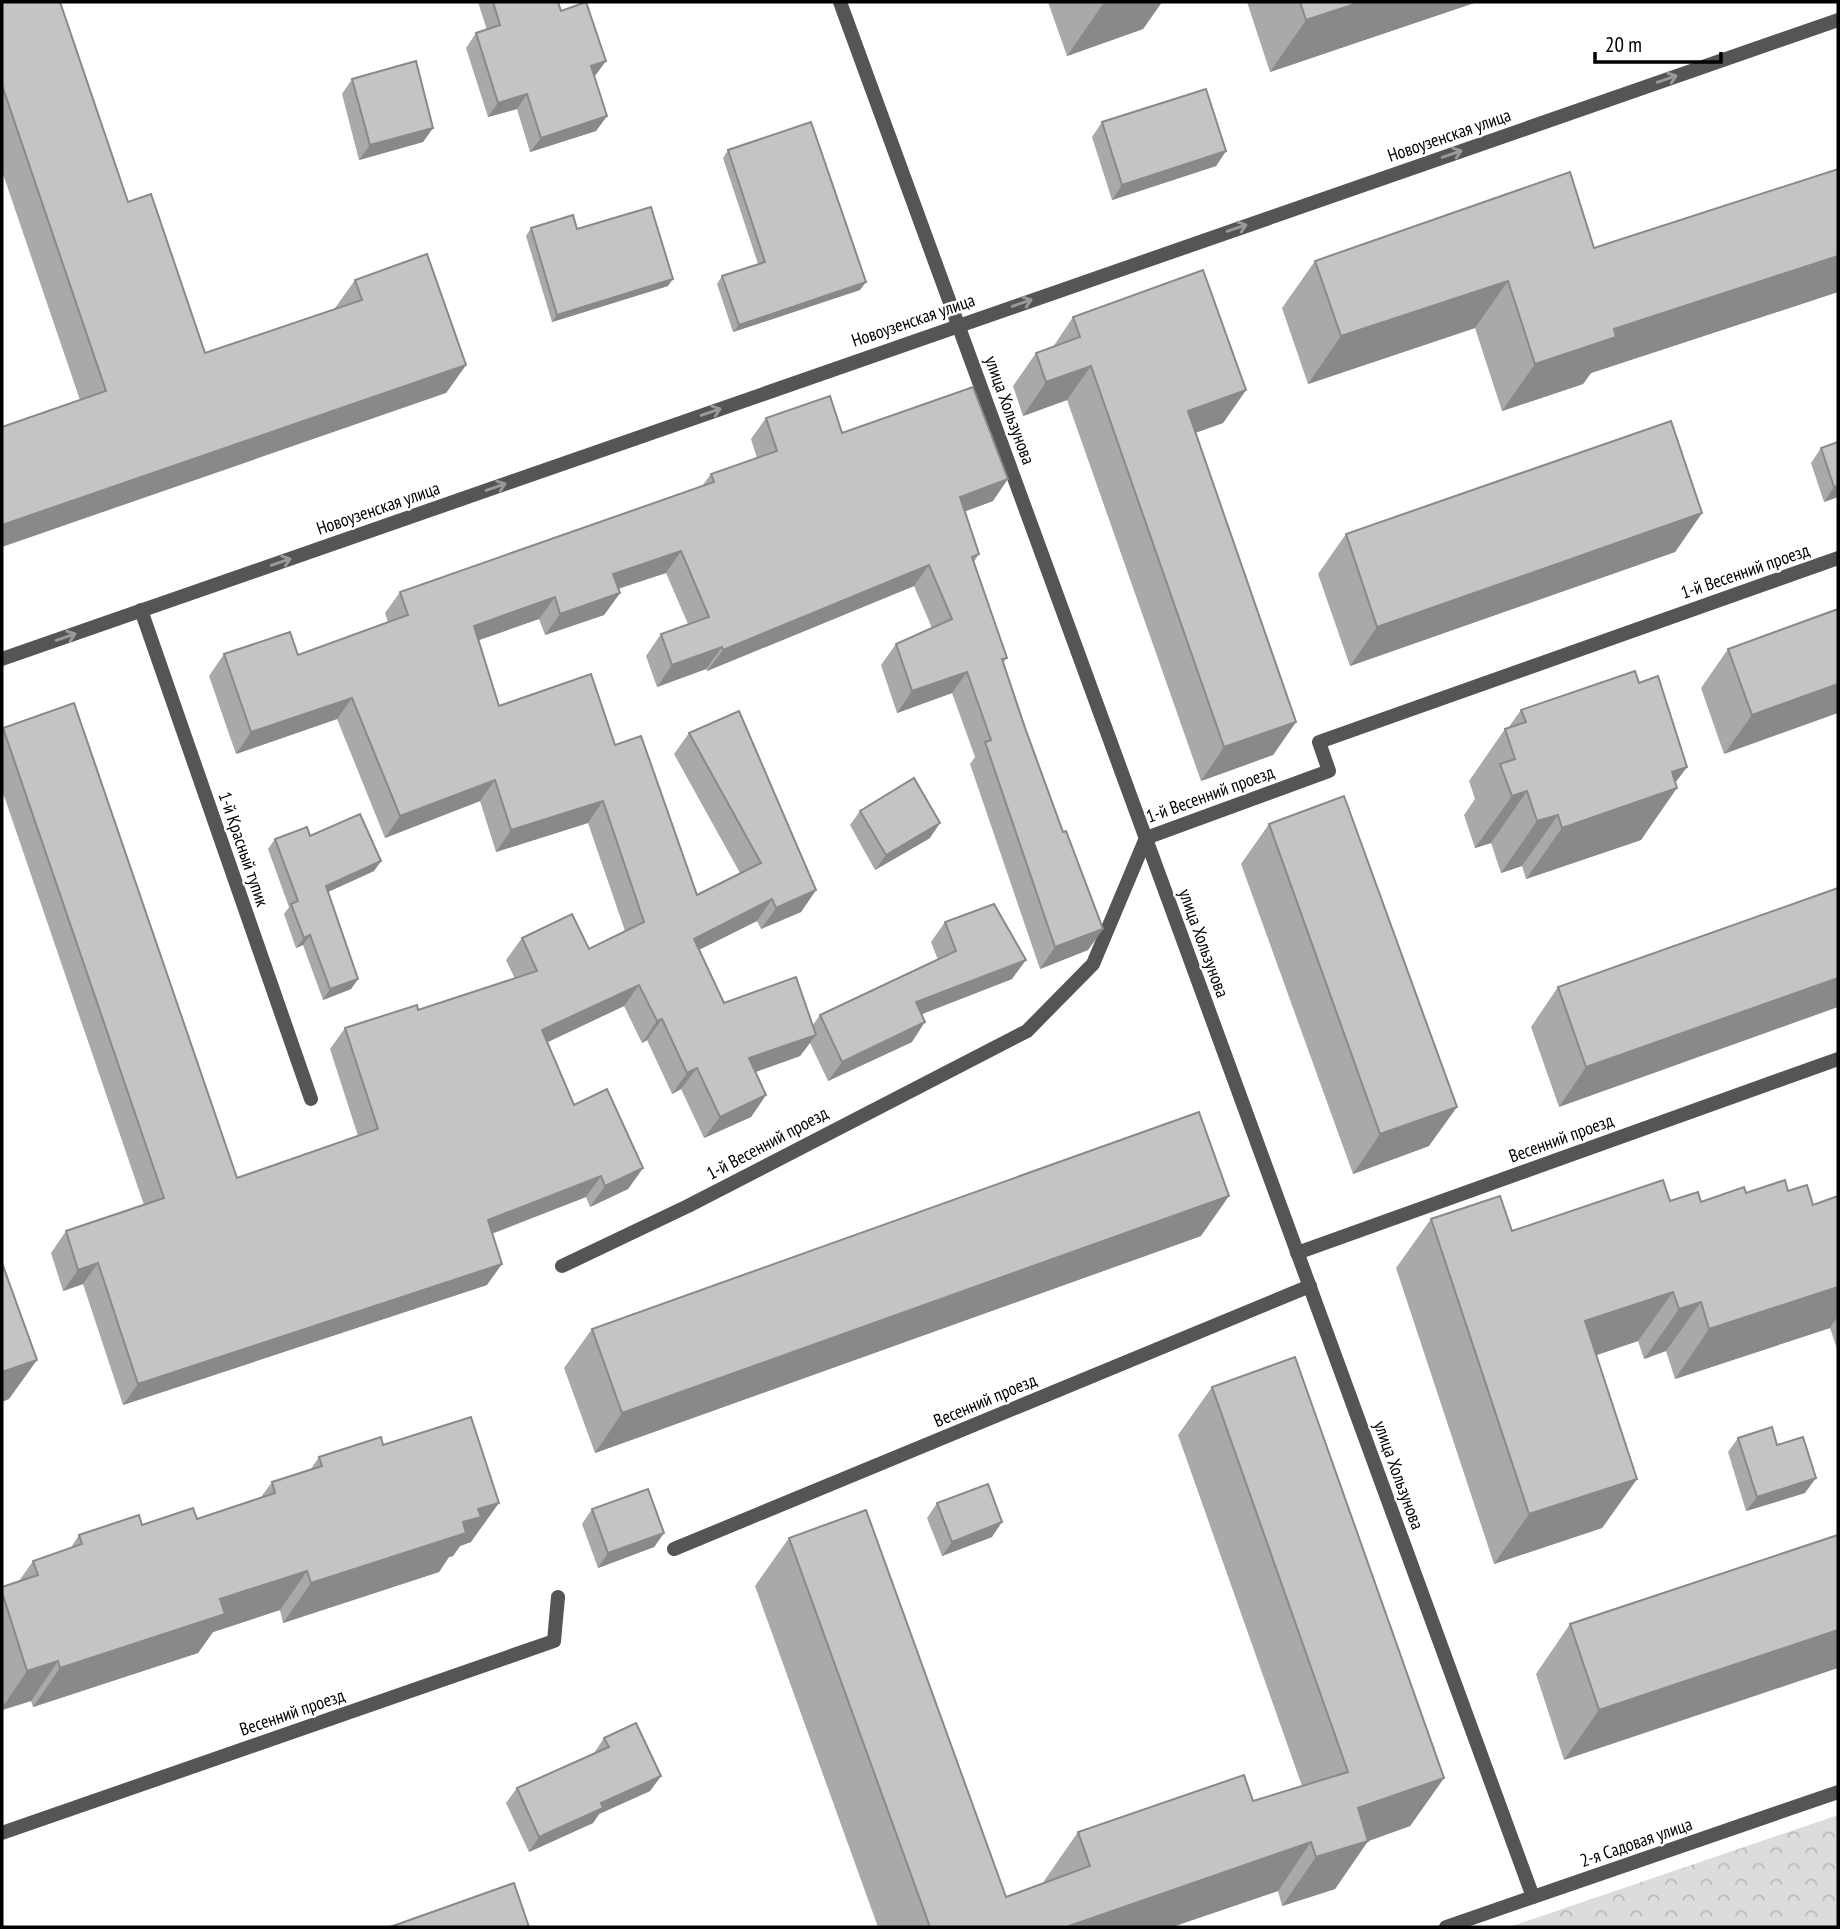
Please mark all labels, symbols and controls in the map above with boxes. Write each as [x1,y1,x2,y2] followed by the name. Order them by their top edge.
[1595,21,1721,65] scale bar
[1605,31,1642,58] text: 20 m
[1656,72,1678,84] one-way arrow
[1384,103,1514,167] street label: Новоузенская улица
[1441,147,1463,159] one-way arrow
[1226,221,1248,233] one-way arrow
[848,288,978,352] street label: Новоузенская улица
[1011,296,1033,308] one-way arrow
[980,353,1040,467] street label: улица Хользунова
[699,405,721,417] one-way arrow
[313,476,443,540] street label: Новоузенская улица
[484,480,506,492] one-way arrow
[1678,538,1812,604] street label: 1-й Весенний проезд
[270,555,292,568] one-way arrow
[55,630,77,642] one-way arrow
[1143,760,1277,828] street label: 1-й Весенний проезд
[214,789,274,909] street label: 1-й Красный тупик
[1174,886,1234,1000] street label: улица Хользунова
[702,1101,832,1185] street label: 1-й Весенний проезд
[1506,1108,1616,1168] street label: Весенний проезд
[930,1368,1040,1432] street label: Весенний проезд
[1369,1418,1429,1532] street label: улица Хользунова
[236,1683,348,1741] street label: Весенний проезд
[1577,1812,1695,1872] street label: 2-я Садовая улица

